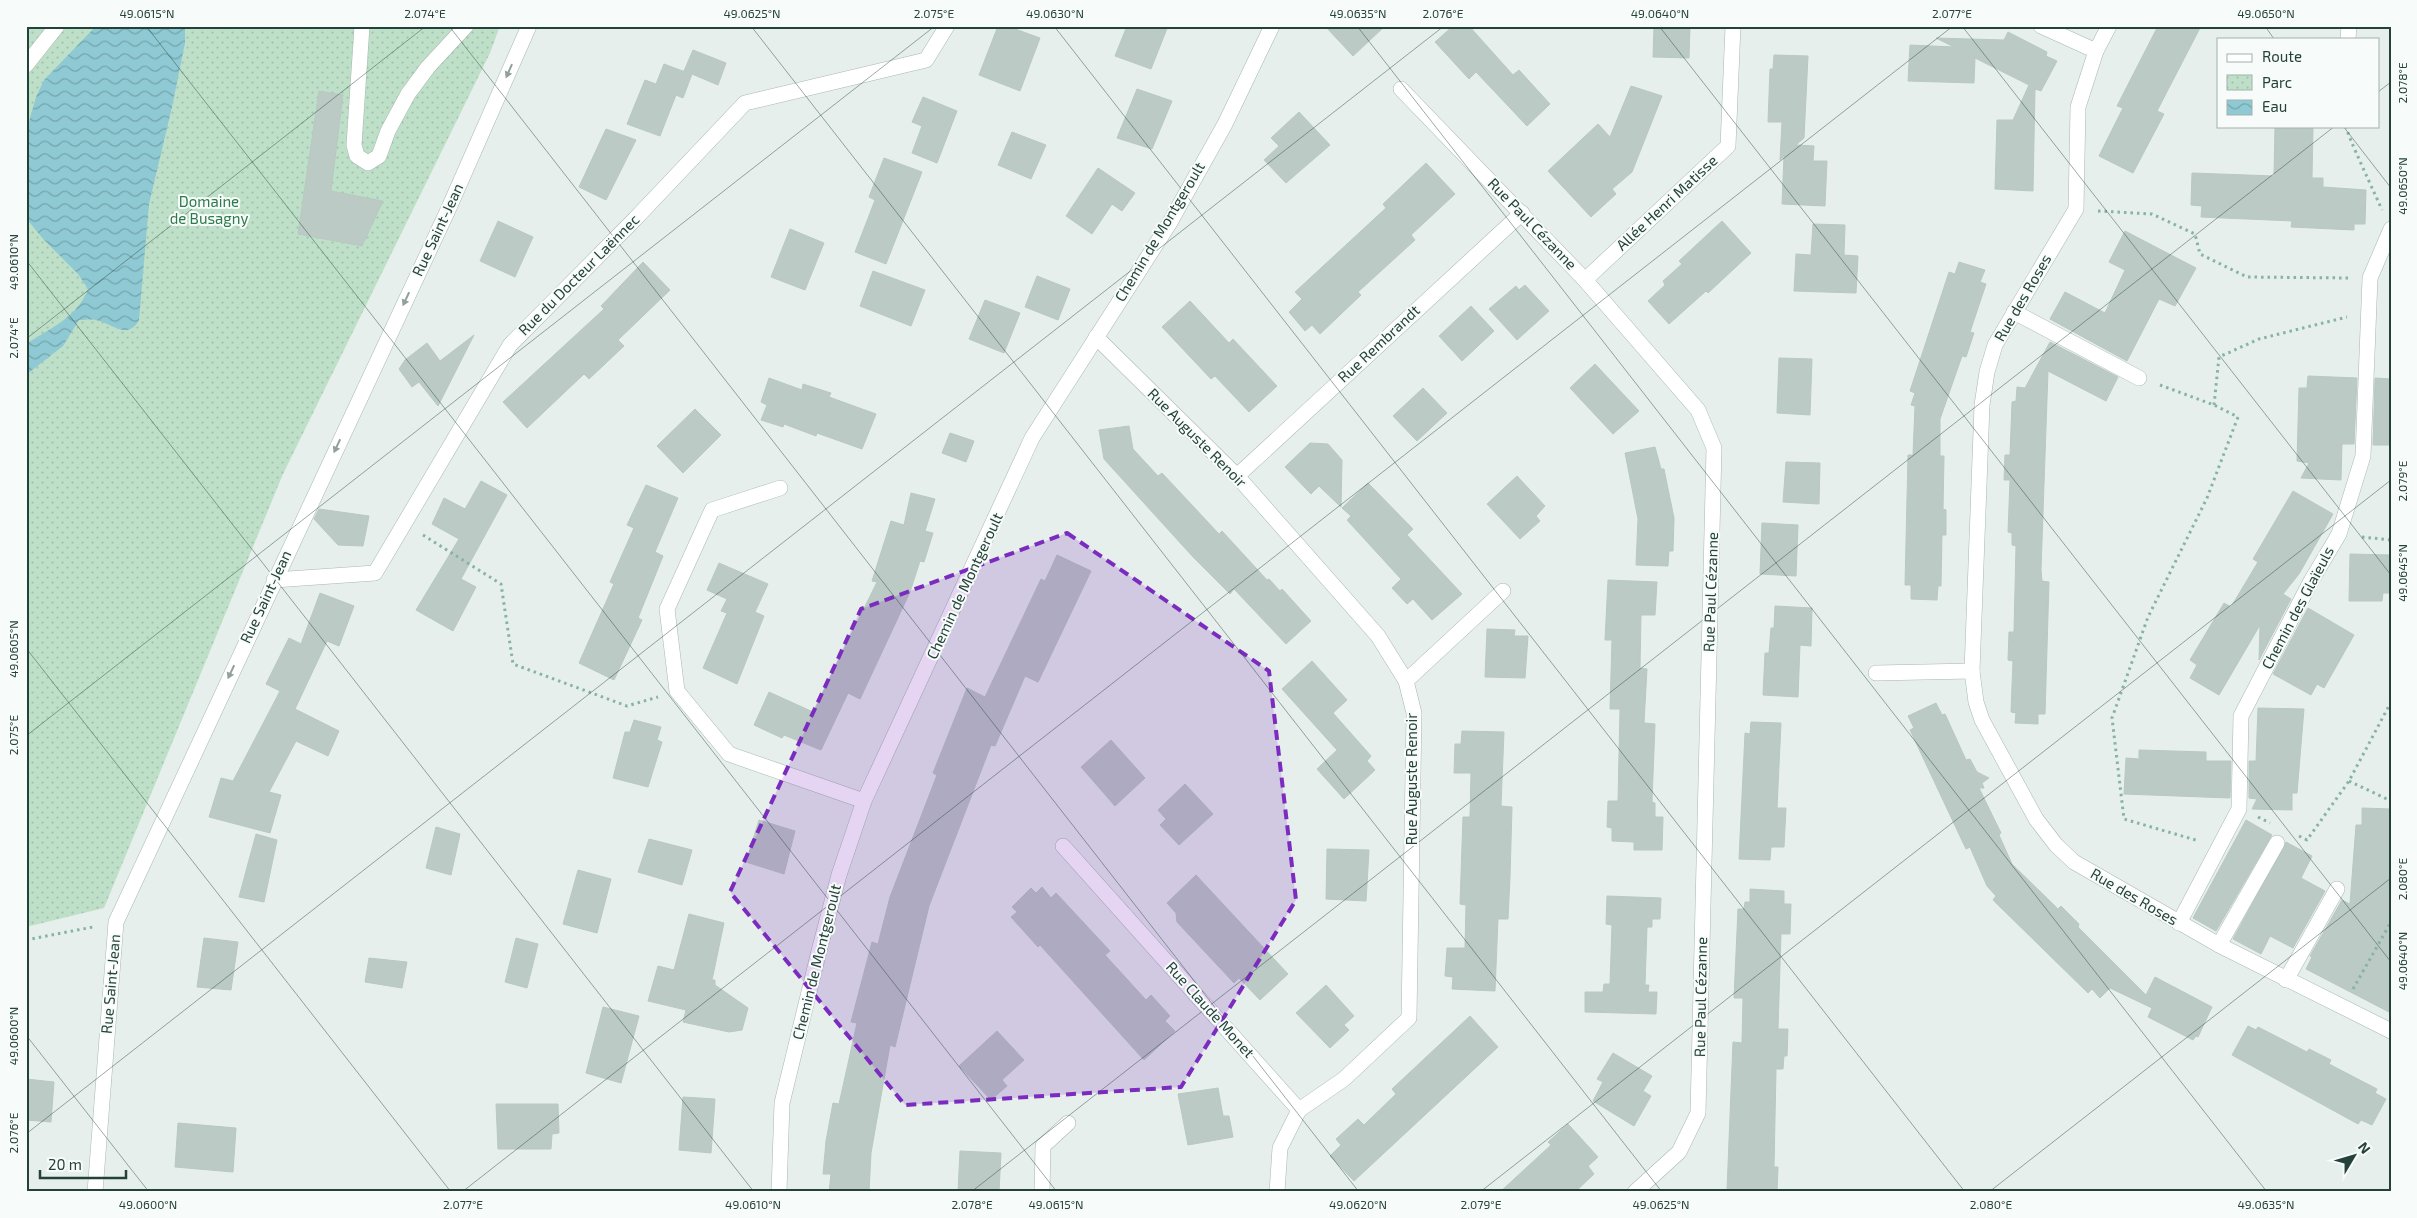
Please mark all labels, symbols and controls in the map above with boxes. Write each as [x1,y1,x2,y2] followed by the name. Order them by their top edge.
[119,6,175,20] text: 49.0615°N
[404,6,446,20] text: 2.074°E
[723,6,781,20] text: 49.0625°N
[914,6,954,20] text: 2.075°E
[1026,6,1084,20] text: 49.0630°N
[1329,6,1387,20] text: 49.0635°N
[1423,6,1464,20] text: 2.076°E
[1631,6,1689,20] text: 49.0640°N
[1932,6,1972,20] text: 2.077°E
[2237,6,2295,20] text: 49.0650°N
[2217,38,2380,128] legend
[2262,47,2302,65] text: Route
[2395,62,2409,104] text: 2.078°E
[505,64,513,78] one-way arrow
[2262,73,2292,91] text: Parc
[2262,97,2287,115] text: Eau
[1612,151,1721,254] street label: Allée Henri Matisse
[2395,157,2409,215] text: 49.0650°N
[1110,158,1208,305] street label: Chemin de Montgeroult
[1484,174,1581,273] street label: Rue Paul Cézanne
[408,180,466,279] street label: Rue Saint-Jean
[170,192,248,227] park label: Domaine de Busagny
[514,210,643,339] street label: Rue du Docteur Laënnec
[6,234,20,290] text: 49.0610°N
[1990,251,2054,344] street label: Rue des Roses
[402,292,410,306] one-way arrow
[1334,301,1423,386] street label: Rue Rembrandt
[6,317,20,359] text: 2.074°E
[1144,384,1251,491] street label: Rue Auguste Renoir
[333,439,341,453] one-way arrow
[2395,460,2409,501] text: 2.079°E
[922,509,1006,662] street label: Chemin de Montgeroult
[1699,532,1721,652] street label: Rue Paul Cézanne
[2257,543,2337,672] street label: Chemin des Glaïeuls
[2395,544,2409,602] text: 49.0645°N
[236,547,294,646] street label: Rue Saint-Jean
[6,620,20,678] text: 49.0605°N
[227,665,235,679] one-way arrow
[1402,713,1420,845] street label: Rue Auguste Renoir
[6,715,20,755] text: 2.075°E
[2395,858,2409,900] text: 2.080°E
[2088,864,2181,928] street label: Rue des Roses
[788,882,844,1041] street label: Chemin de Montgeroult
[2395,932,2409,990] text: 49.0640°N
[97,933,123,1035] street label: Rue Saint-Jean
[1690,937,1710,1057] street label: Rue Paul Cézanne
[1163,958,1259,1061] street label: Rue Claude Monet
[6,1007,20,1065] text: 49.0600°N
[6,1112,20,1153] text: 2.076°E
[2330,1130,2380,1180] north arrow
[2355,1138,2374,1157] text: N
[40,1148,126,1180] scale bar
[48,1155,82,1173] text: 20 m
[119,1197,177,1211] text: 49.0600°N
[443,1197,483,1211] text: 2.077°E
[725,1197,781,1211] text: 49.0610°N
[951,1197,993,1211] text: 2.078°E
[1028,1197,1084,1211] text: 49.0615°N
[1329,1197,1387,1211] text: 49.0620°N
[1461,1197,1502,1211] text: 2.079°E
[1632,1197,1690,1211] text: 49.0625°N
[1970,1197,2012,1211] text: 2.080°E
[2237,1197,2295,1211] text: 49.0635°N

